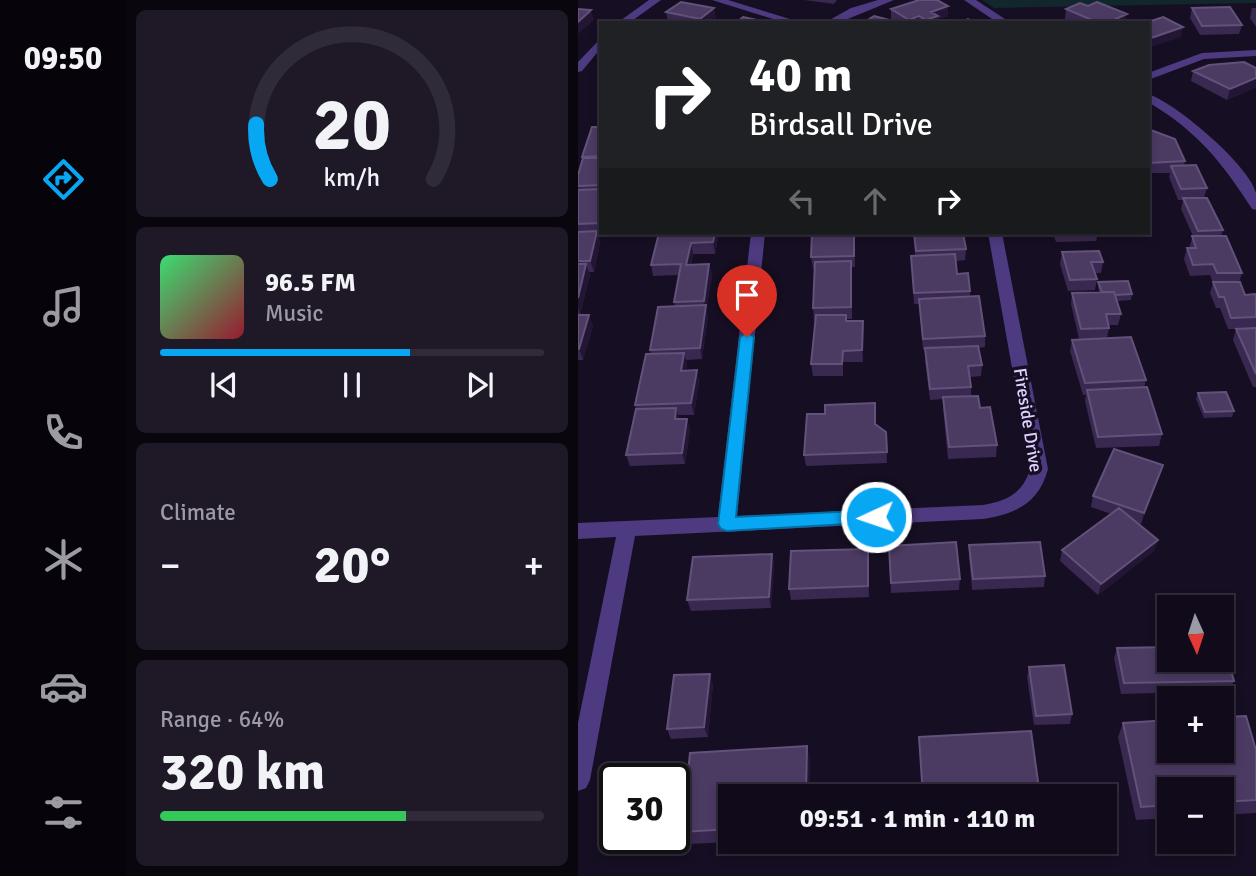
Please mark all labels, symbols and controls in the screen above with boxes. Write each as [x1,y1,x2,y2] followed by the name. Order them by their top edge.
[24,39,102,78] text: 09:50
[749,45,852,105] text: 40 m
[634,49,725,140] icon: right
[313,82,391,171] text: 20
[749,105,933,144] text: Birdsall Drive
[39,155,88,204] icon: directions
[324,162,380,193] text: km/h
[783,182,821,220] icon: left
[856,182,894,220] icon: ahead
[929,182,967,220] icon: right
[717,265,777,337] pin
[265,267,356,299] text: 96.5 FM
[728,276,766,314] icon: arrive
[39,282,88,331] icon: music
[265,299,323,328] text: Music
[205,366,243,404] icon: previous
[333,366,371,404] icon: pause
[461,366,499,404] icon: next
[1009,366,1047,474] street label: Fireside Drive
[39,408,88,457] icon: phone
[839,480,913,554] position arrow
[160,498,236,527] text: Climate
[314,533,390,597] text: 20°
[39,535,88,584] icon: climate
[160,542,181,589] text: −
[523,542,544,589] text: +
[1157,595,1234,672] north arrow
[1157,595,1234,854] map controls
[39,662,88,711] icon: car
[1157,686,1234,763] button: +
[160,705,284,734] text: Range · 64%
[160,740,325,804] text: 320 km
[599,763,690,854] speed limit sign: 30
[1157,777,1234,854] button: −
[39,788,88,837] icon: filters
[800,803,1035,835] text: 09:51 · 1 min · 110 m

